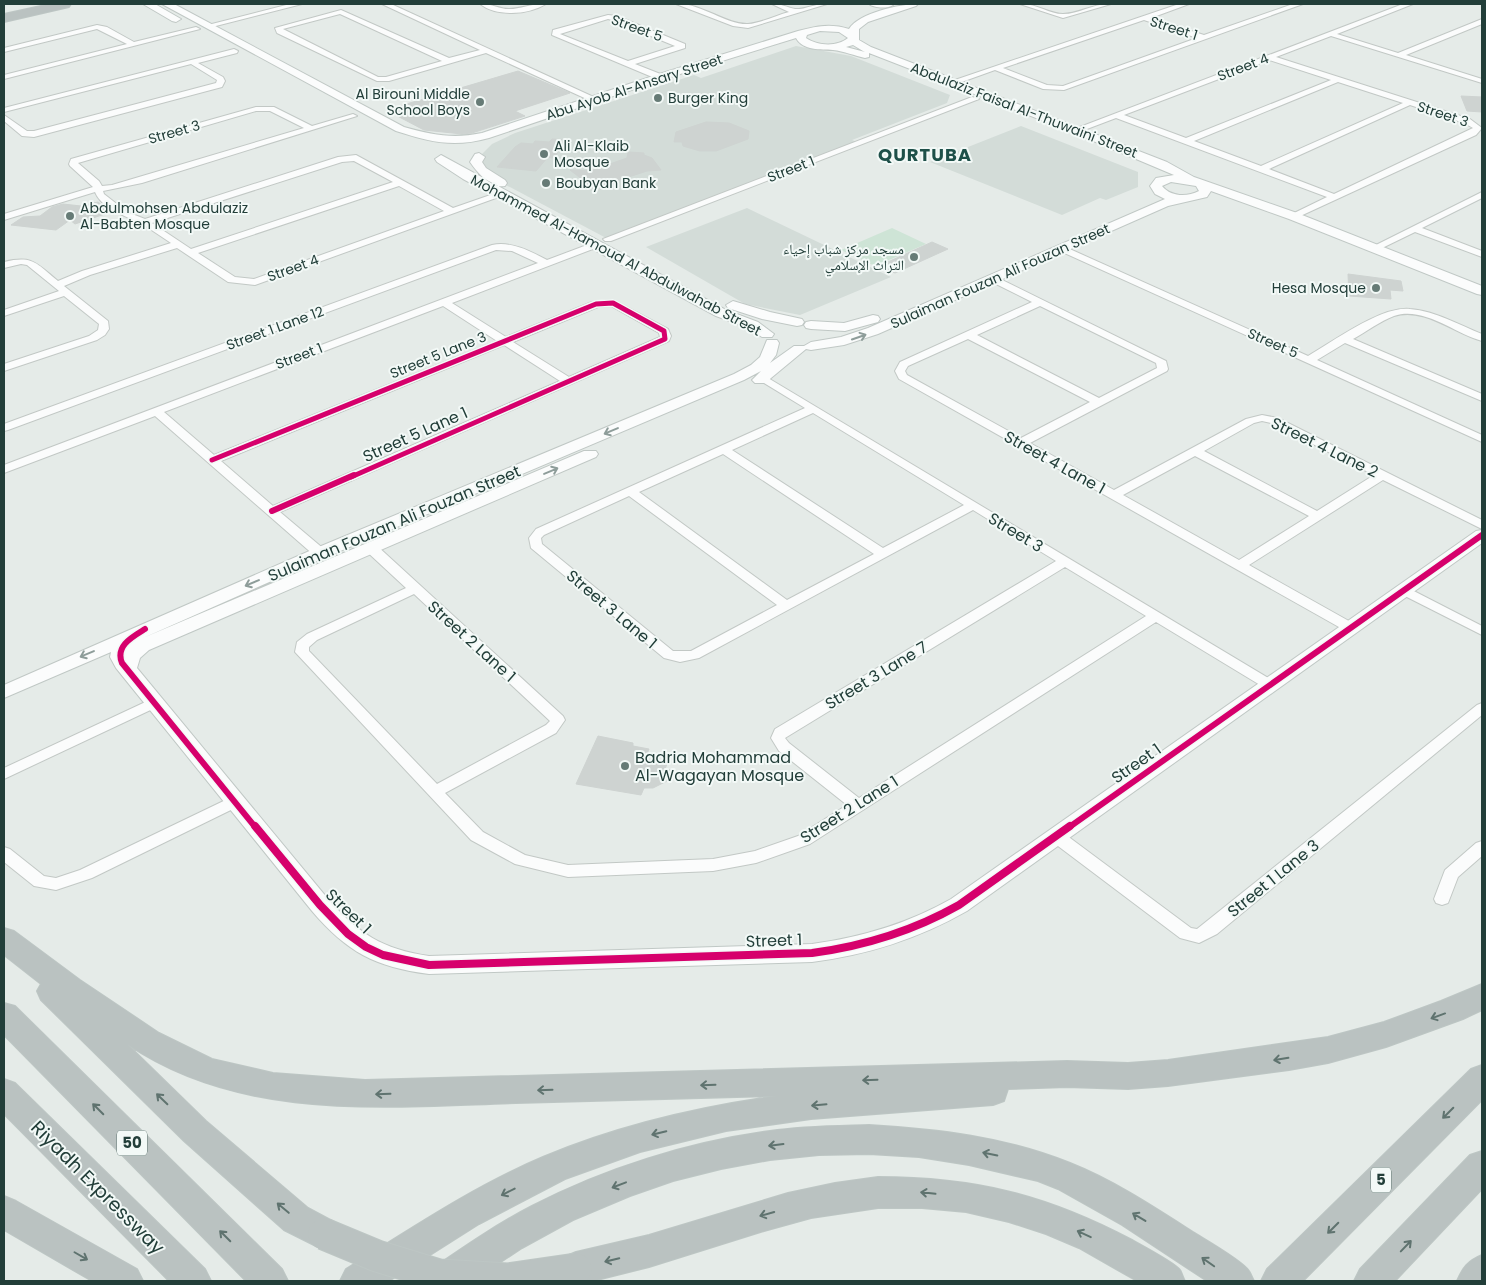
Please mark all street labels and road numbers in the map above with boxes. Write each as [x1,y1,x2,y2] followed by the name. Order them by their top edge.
[608,9,666,47] street label: Street 5
[1148,11,1200,45] street label: Street 1
[1214,48,1272,86] street label: Street 4
[543,49,725,125] street label: Abu Ayob Al-Ansary Street
[908,57,1140,163] street label: Abdulaziz Faisal Al-Thuwaini Street
[1415,96,1471,132] street label: Street 3
[146,115,202,149] street label: Street 3
[764,151,818,187] street label: Street 1
[467,170,765,340] street label: Mohammed Al-Hamoud Al Abdulwahab Street
[887,218,1113,334] street label: Sulaiman Fouzan Ali Fouzan Street
[264,249,322,287] street label: Street 4
[223,301,327,355] street label: Street 1 Lane 12
[1244,323,1302,363] street label: Street 5
[387,327,489,383] street label: Street 5 Lane 3
[272,338,326,374] street label: Street 1
[359,401,471,468] street label: Street 5 Lane 1
[1267,412,1382,483] street label: Street 4 Lane 2
[1000,425,1110,500] street label: Street 4 Lane 1
[264,460,524,587] street label: Sulaiman Fouzan Ali Fouzan Street
[984,507,1048,558] street label: Street 3
[561,565,662,654] street label: Street 3 Lane 1
[422,595,521,687] street label: Street 2 Lane 1
[821,636,932,715] street label: Street 3 Lane 7
[1107,738,1166,789] street label: Street 1
[796,770,903,849] street label: Street 2 Lane 1
[1223,834,1324,923] street label: Street 1 Lane 3
[320,884,377,939] street label: Street 1
[746,928,803,953] street label: Street 1
[25,1114,171,1261] street label: Riyadh Expressway
[117,1130,147,1156] road number: 50
[1371,1168,1391,1192] road number: 5

